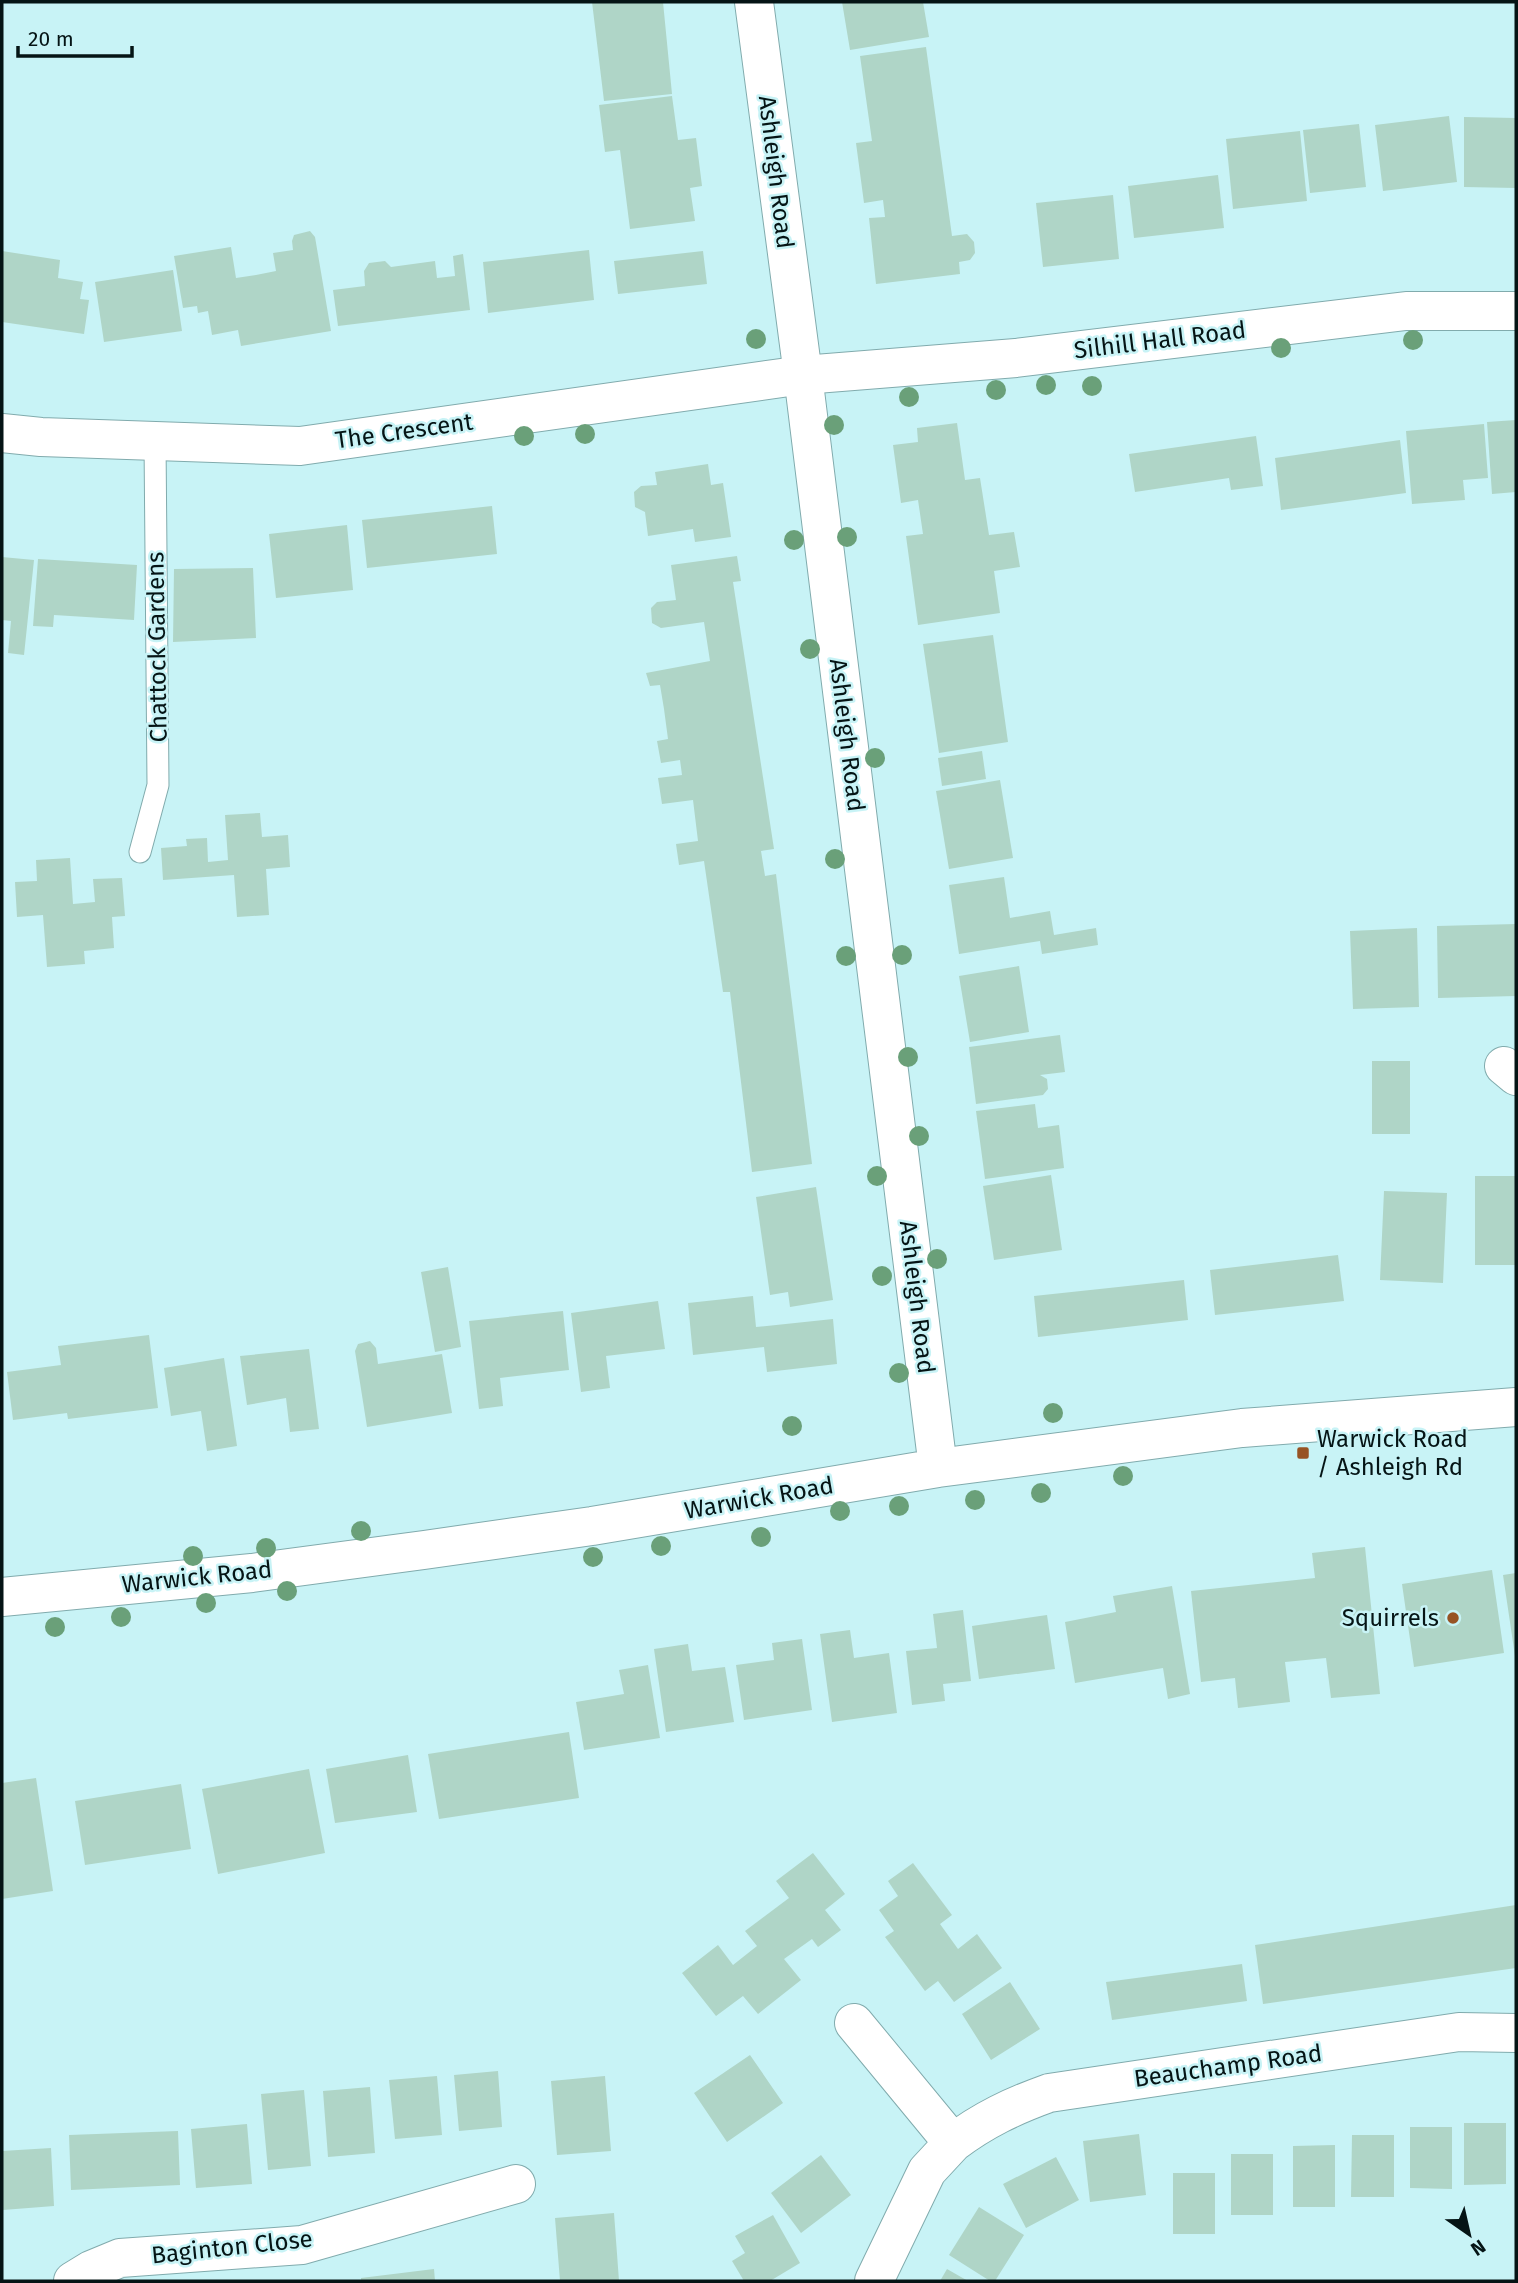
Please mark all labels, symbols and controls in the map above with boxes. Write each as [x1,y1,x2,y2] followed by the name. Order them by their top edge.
[18,14,131,58] scale bar
[28,26,74,52] text: 20 m
[753,94,799,250] street label: Ashleigh Road
[1072,316,1248,364] street label: Silhill Hall Road
[333,407,475,455] street label: The Crescent
[141,551,173,743] street label: Chattock Gardens
[824,657,870,813] street label: Ashleigh Road
[894,1219,940,1375] street label: Ashleigh Road
[1317,1425,1468,1481] place label: Warwick Road / Ashleigh Rd
[1295,1445,1311,1461] marker: Warwick Road / Ashleigh Rd
[682,1471,836,1525] street label: Warwick Road
[121,1555,273,1599] street label: Warwick Road
[1342,1604,1439,1632] place label: Squirrels
[1445,1610,1461,1626] marker: Squirrels
[1132,2039,1324,2093] street label: Beauchamp Road
[1434,2199,1504,2269] north arrow
[150,2225,314,2269] street label: Baginton Close
[1467,2235,1490,2261] text: N

